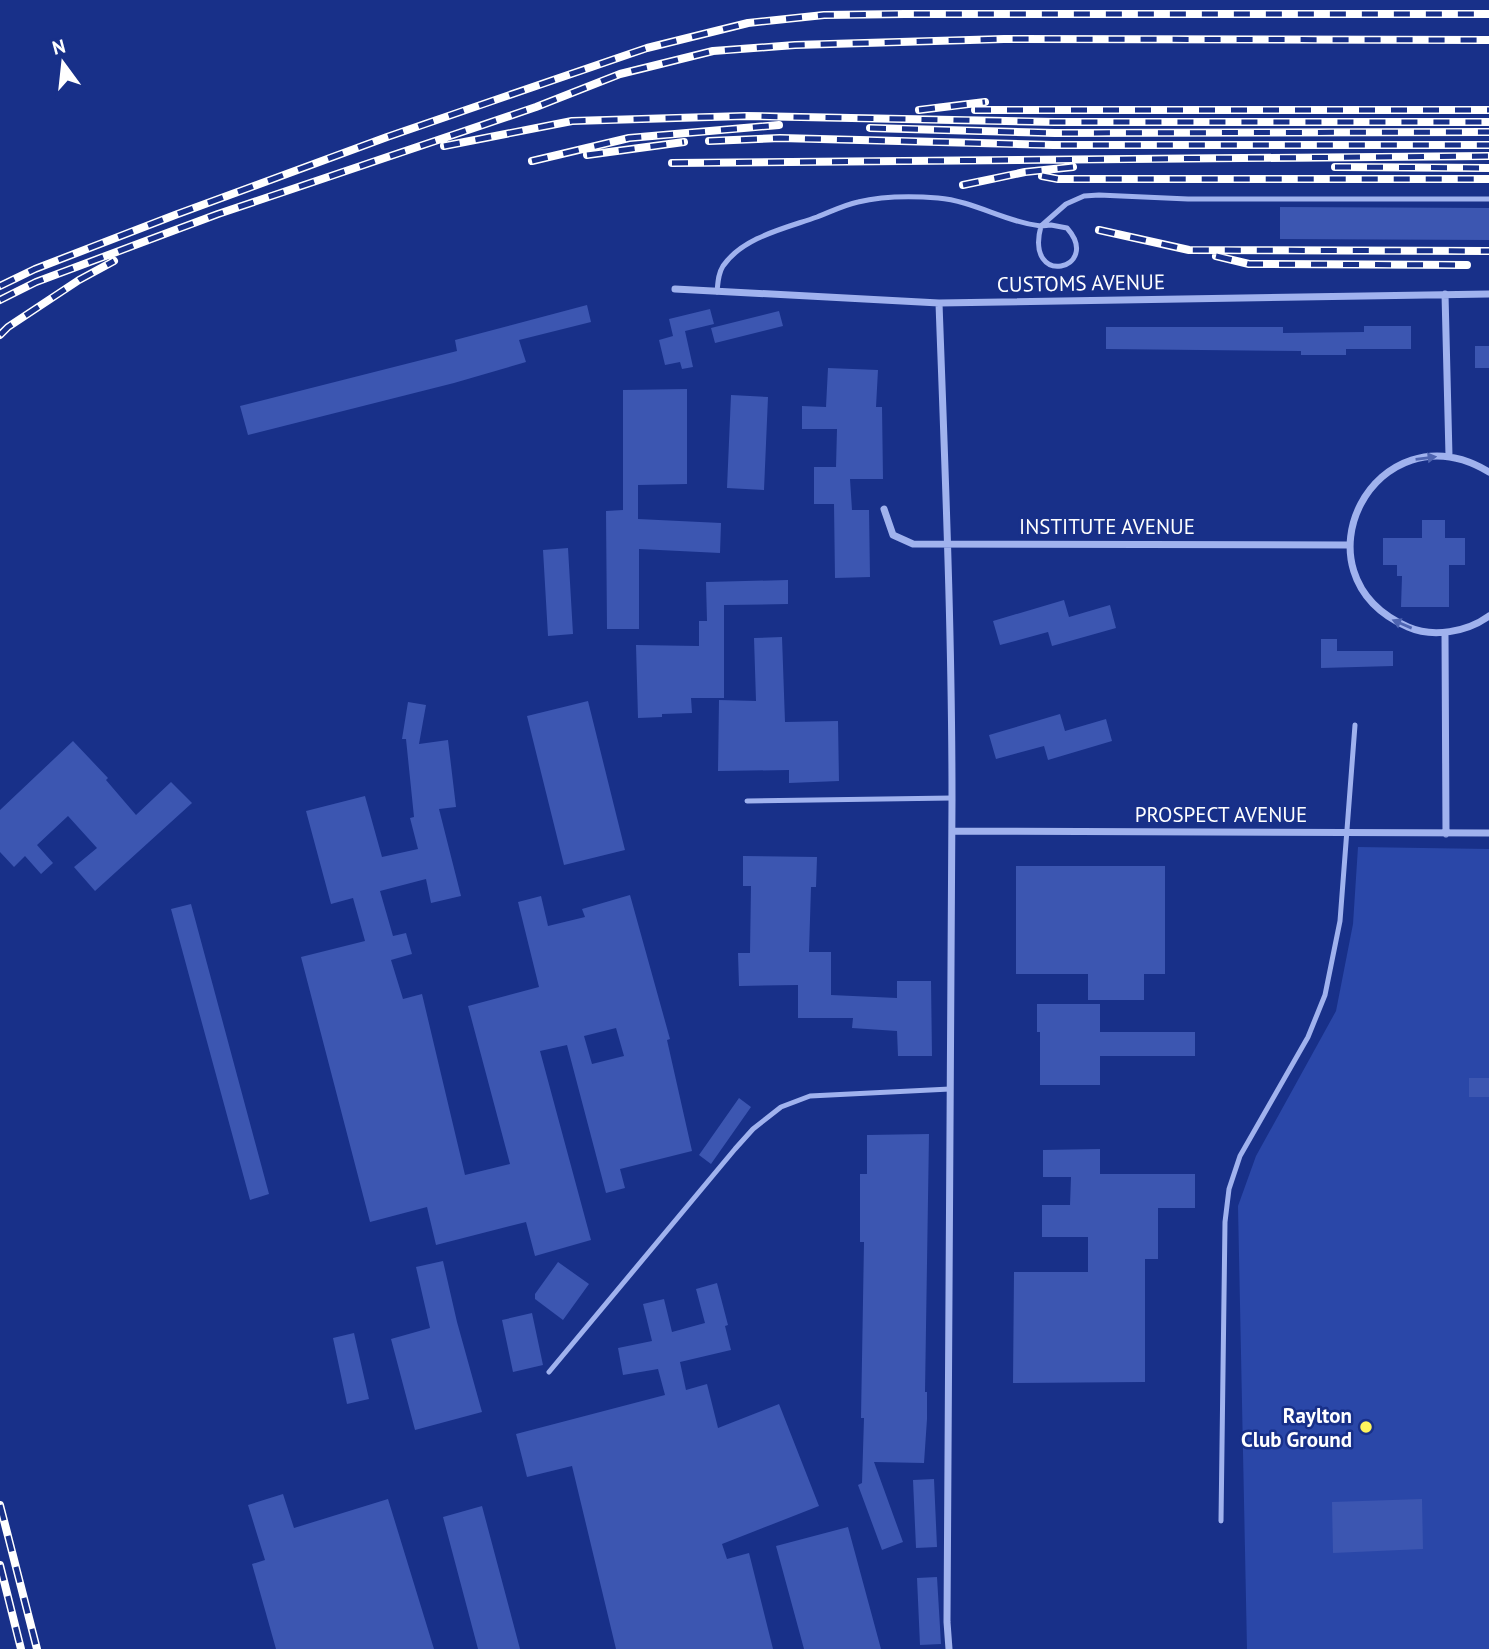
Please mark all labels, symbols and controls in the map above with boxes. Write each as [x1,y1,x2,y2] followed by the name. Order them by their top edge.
[28,28,98,98] north arrow
[49,33,68,60] text: N
[997,268,1165,298] street label: CUSTOMS AVENUE
[1415,453,1437,464] one-way arrow
[1019,513,1195,540] street label: INSTITUTE AVENUE
[1391,618,1412,629] one-way arrow
[1135,801,1307,828] street label: PROSPECT AVENUE
[1241,1402,1352,1453] place label: Raylton Club Ground
[1358,1419,1374,1435] marker: Raylton Club Ground

